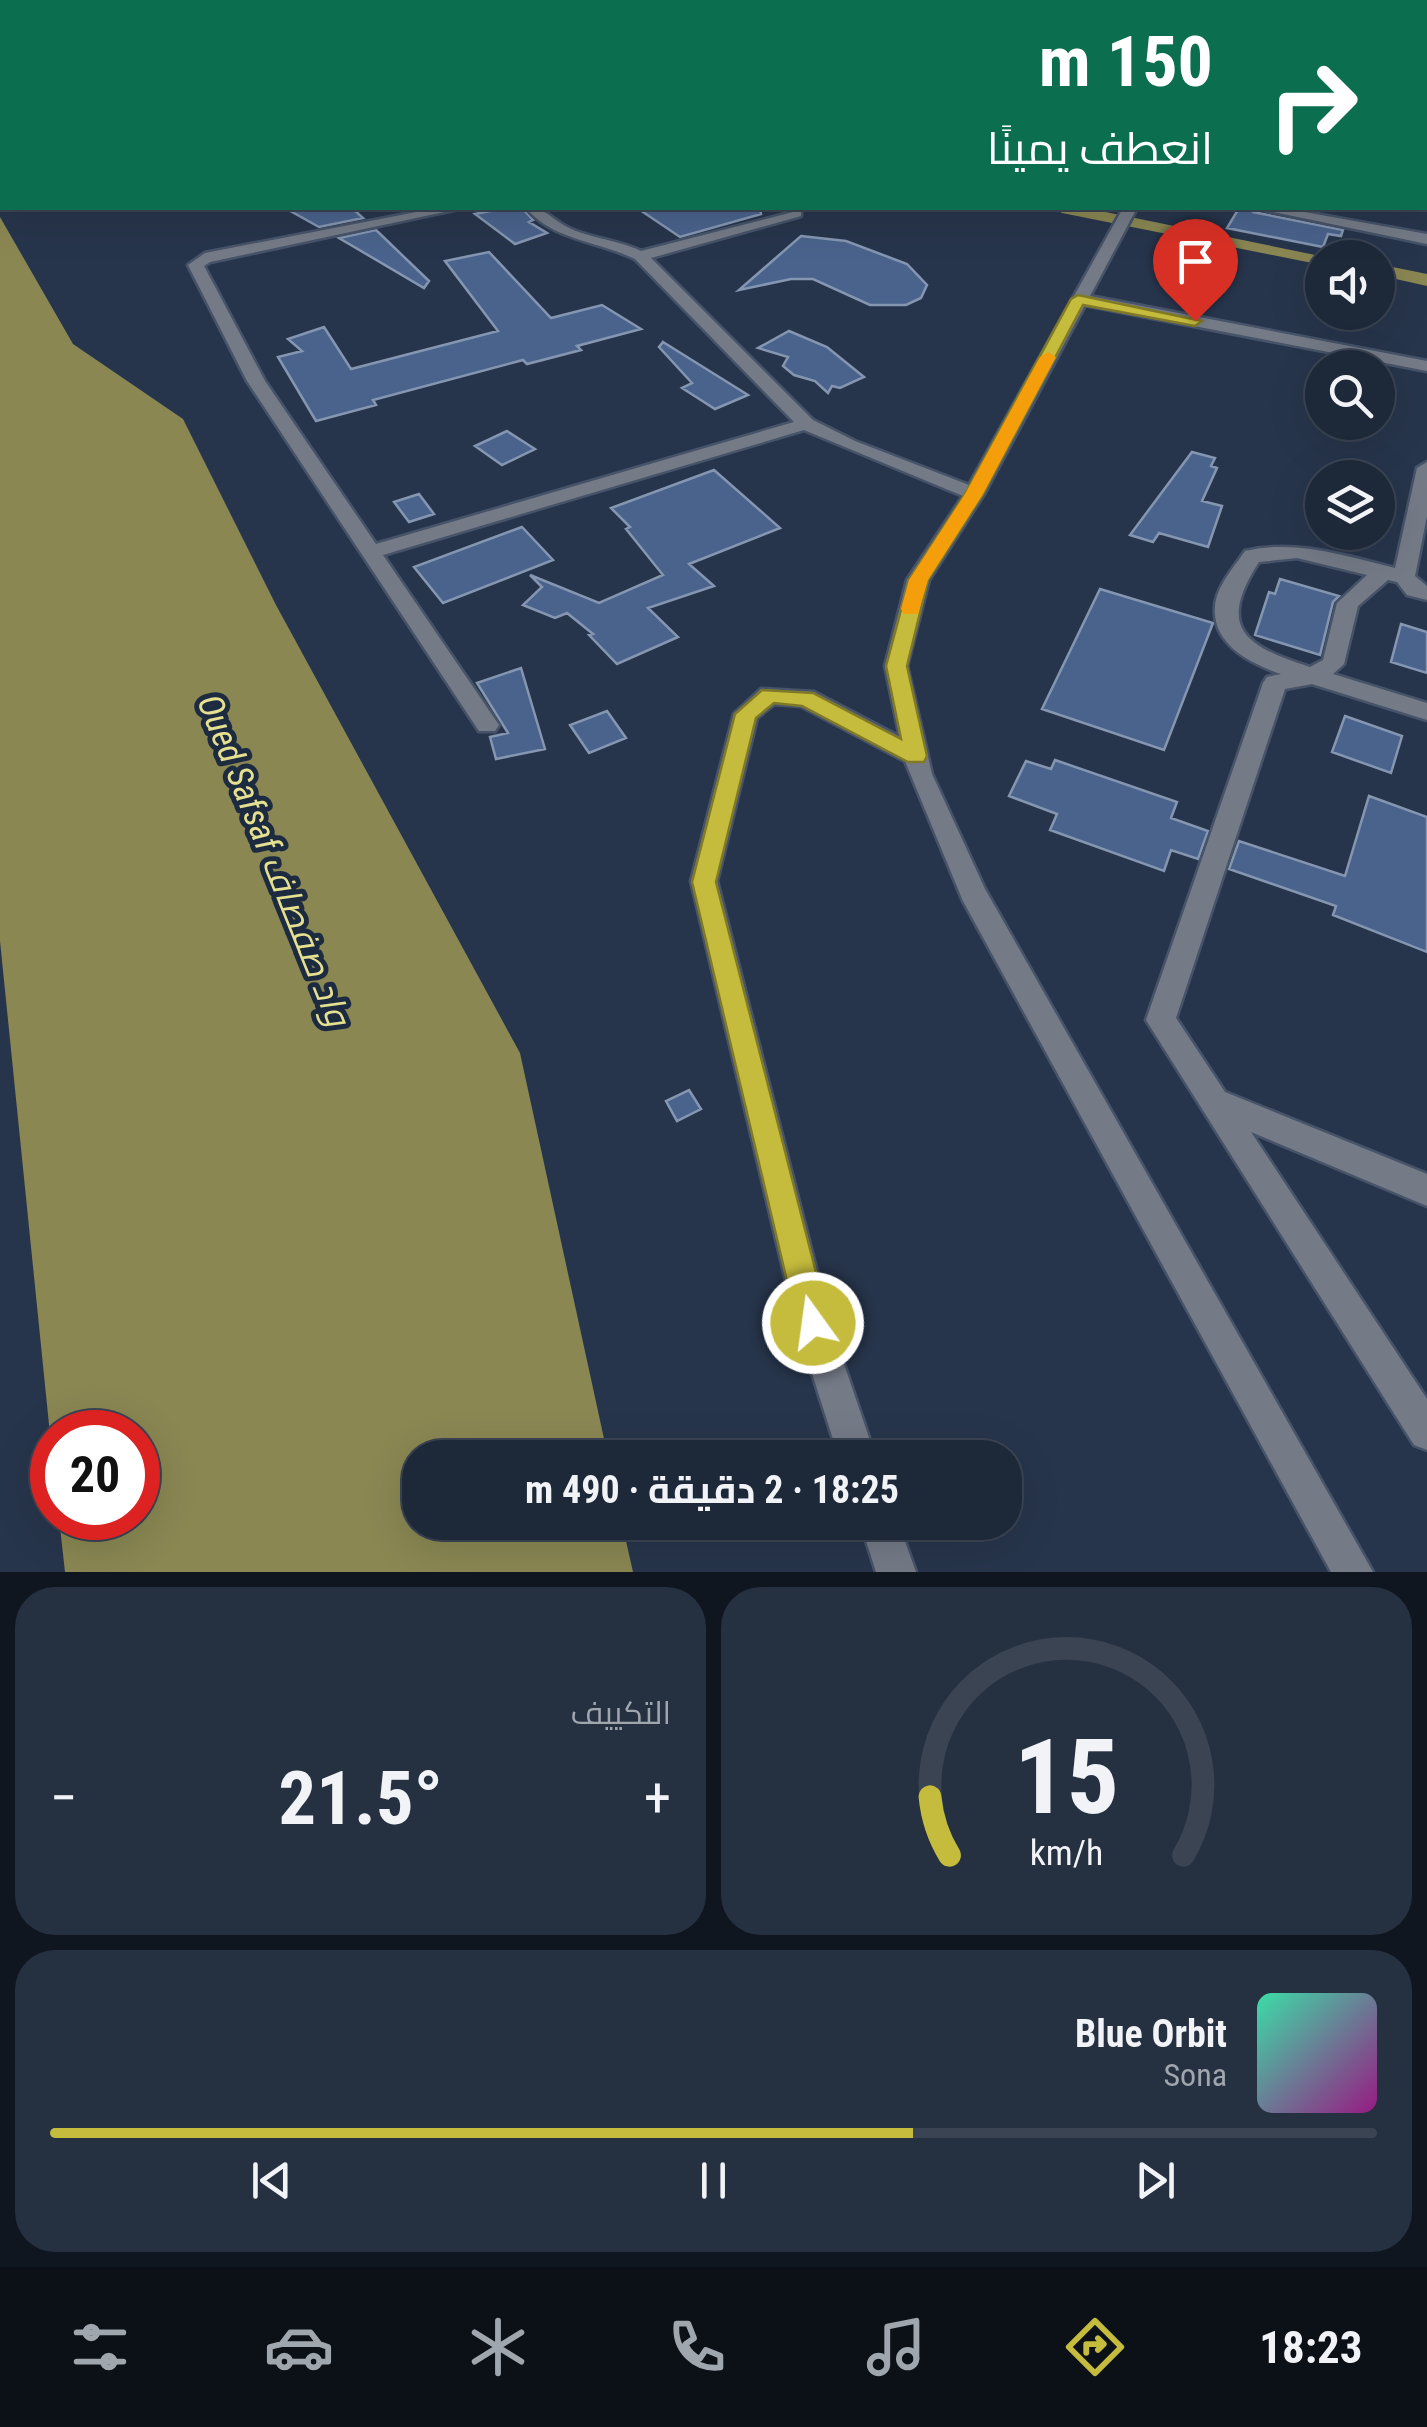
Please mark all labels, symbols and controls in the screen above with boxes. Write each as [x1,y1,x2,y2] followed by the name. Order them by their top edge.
[1039,21,1213,103] text: 150 m
[1248,40,1378,170] icon: right
[987,122,1213,175] text: انعطف يمينًا
[1153,219,1238,322] pin
[1168,234,1223,289] icon: arrive
[1305,240,1395,550] map controls
[1305,240,1395,330] button: sound
[1305,350,1395,440] button: search
[1305,460,1395,550] button: layers
[188,689,359,1033] water label: Oued Safsaf واد صفصاف
[761,1271,865,1375] position arrow
[30,1410,160,1540] speed limit sign: 20
[525,1468,899,1512] text: 18:25 · 2 دقيقة · 490 m
[571,1694,671,1732] text: التكييف
[1014,1717,1119,1838] text: 15
[278,1754,443,1842] text: 21.5°
[50,1766,78,1830] text: −
[644,1766,671,1830] text: +
[1030,1832,1103,1874] text: km/h
[1075,2012,1227,2056] text: Blue Orbit
[1164,2056,1227,2094] text: Sona
[244,2153,299,2208] icon: previous
[686,2153,741,2208] icon: pause
[1128,2153,1183,2208] icon: next
[65,2312,135,2382] icon: filters
[264,2312,334,2382] icon: car
[463,2312,533,2382] icon: climate
[662,2312,732,2382] icon: phone
[861,2312,931,2382] icon: music
[1060,2312,1130,2382] icon: directions
[1259,2321,1362,2374] text: 18:23

